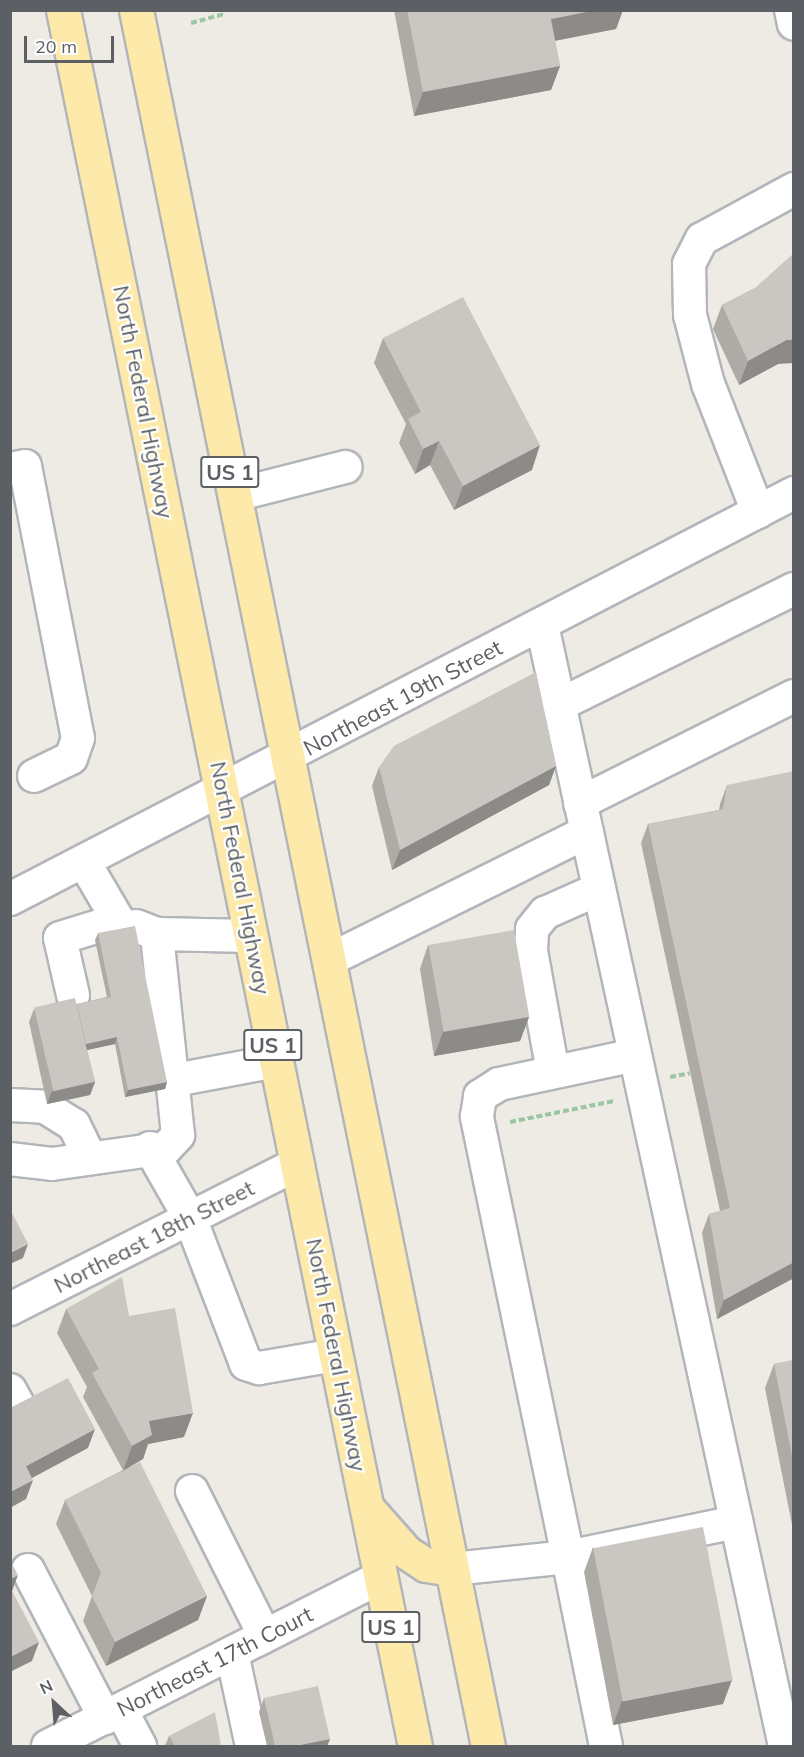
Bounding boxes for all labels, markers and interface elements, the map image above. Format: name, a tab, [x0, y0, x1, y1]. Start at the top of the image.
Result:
scale bar	[27, 24, 117, 62]
text: 20 m	[35, 35, 77, 58]
street label: North Federal Highway	[107, 283, 179, 521]
road number: US 1	[200, 454, 260, 490]
street label: Northeast 19th Street	[299, 634, 507, 762]
street label: North Federal Highway	[204, 759, 276, 997]
road number: US 1	[243, 1027, 303, 1063]
street label: Northeast 18th Street	[49, 1175, 259, 1299]
street label: North Federal Highway	[300, 1236, 372, 1474]
street label: Northeast 17th Court	[113, 1601, 317, 1723]
road number: US 1	[361, 1609, 421, 1645]
north arrow	[24, 1673, 84, 1733]
text: N	[36, 1675, 56, 1698]

